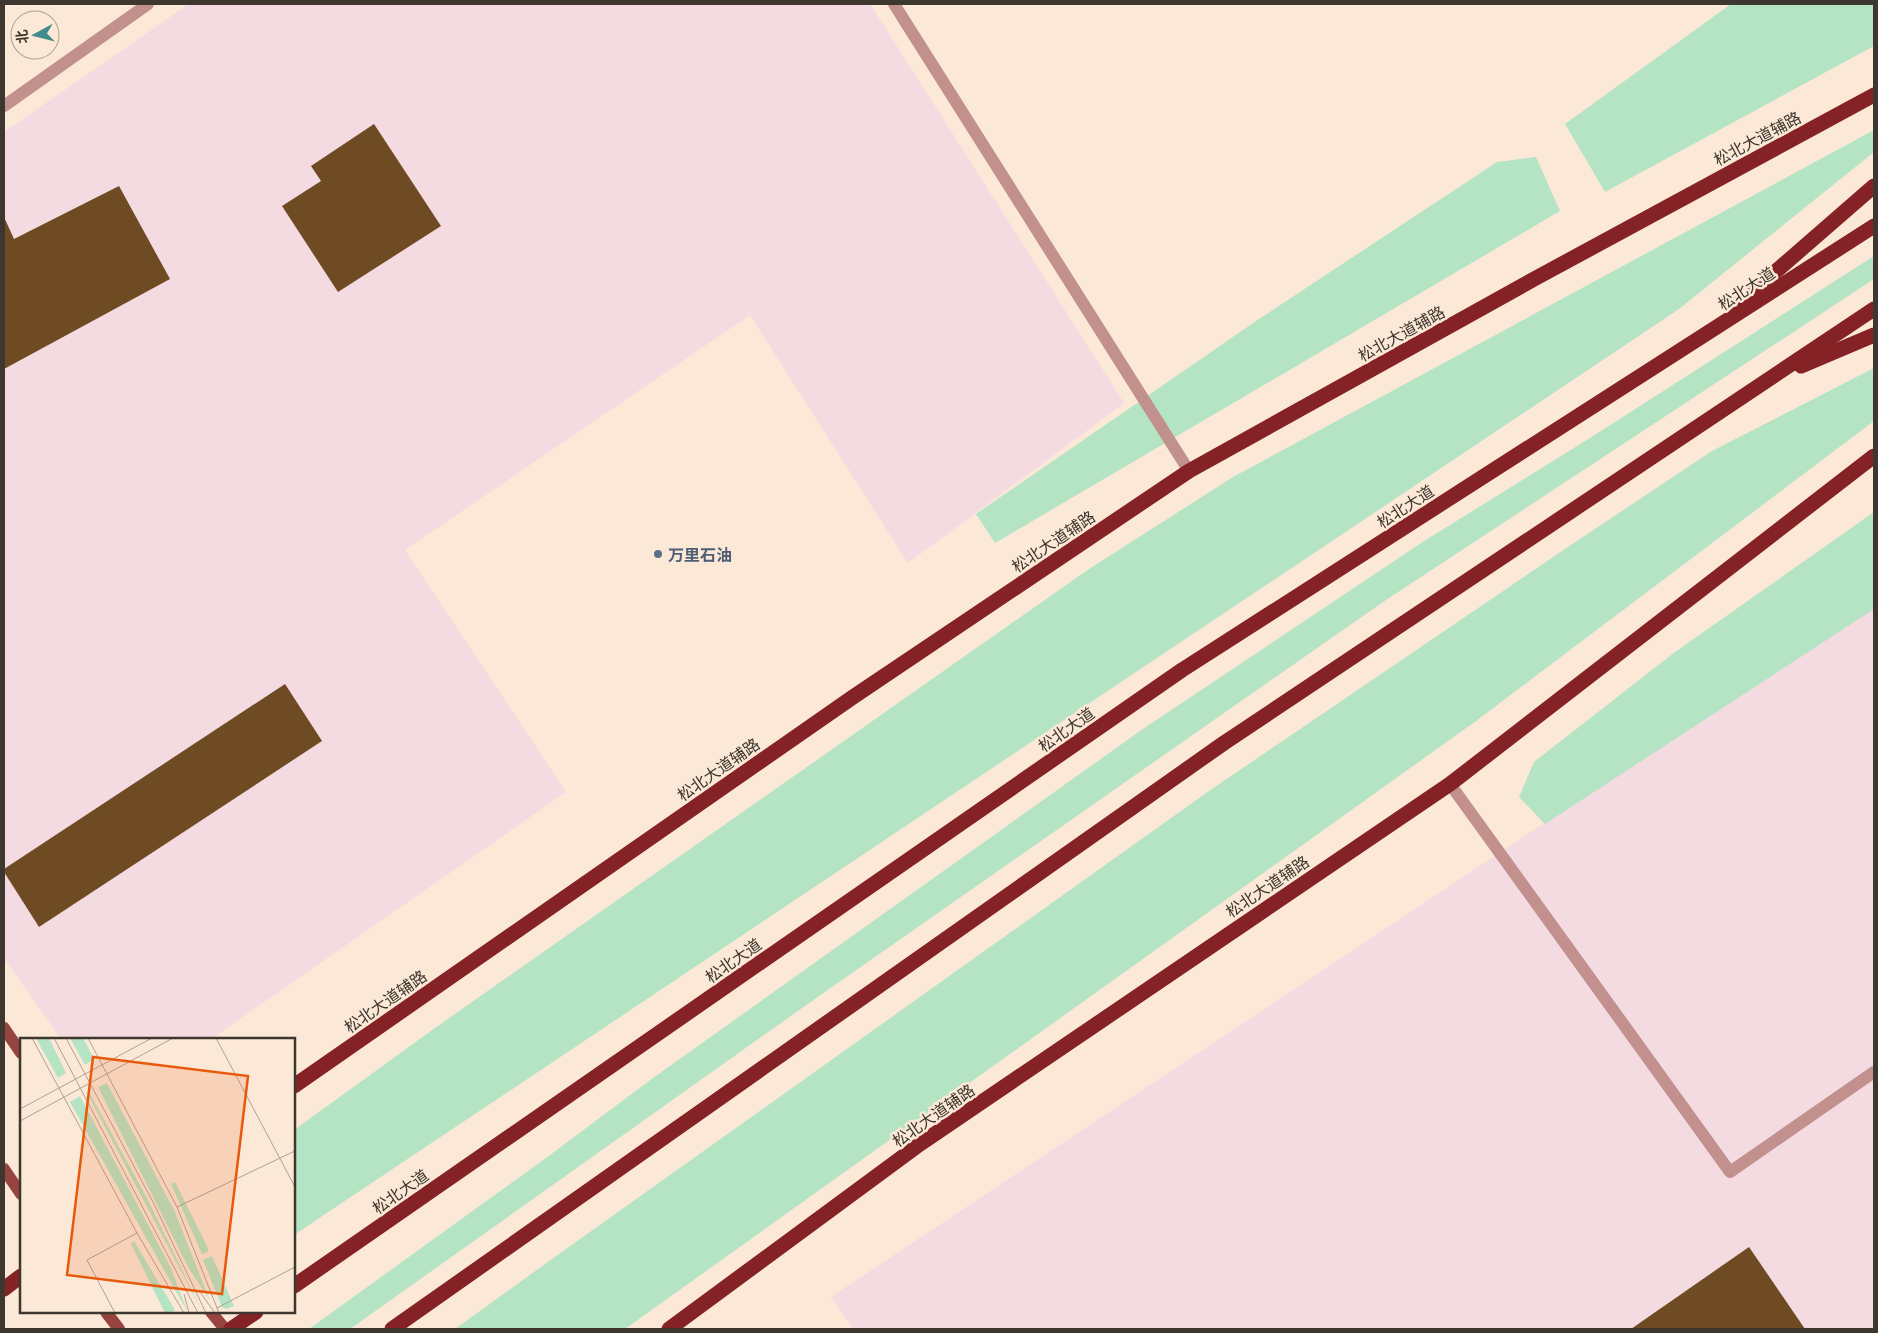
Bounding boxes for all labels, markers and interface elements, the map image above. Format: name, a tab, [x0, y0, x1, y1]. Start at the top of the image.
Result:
north arrow	[10, 10, 60, 60]
text: 北	[12, 29, 31, 45]
street label: 松北大道辅路	[1710, 107, 1804, 169]
street label: 松北大道	[1714, 263, 1778, 313]
street label: 松北大道辅路	[1354, 301, 1448, 365]
street label: 松北大道	[1373, 481, 1437, 531]
street label: 松北大道辅路	[1008, 506, 1098, 576]
place label: 万里石油	[668, 545, 732, 564]
marker: 万里石油	[652, 548, 664, 560]
street label: 松北大道	[1034, 703, 1098, 755]
street label: 松北大道辅路	[673, 734, 763, 804]
street label: 松北大道辅路	[1222, 851, 1312, 921]
street label: 松北大道	[701, 934, 765, 986]
street label: 松北大道辅路	[340, 966, 430, 1036]
inset map	[20, 1038, 295, 1313]
street label: 松北大道辅路	[888, 1080, 978, 1150]
street label: 松北大道	[368, 1165, 432, 1217]

